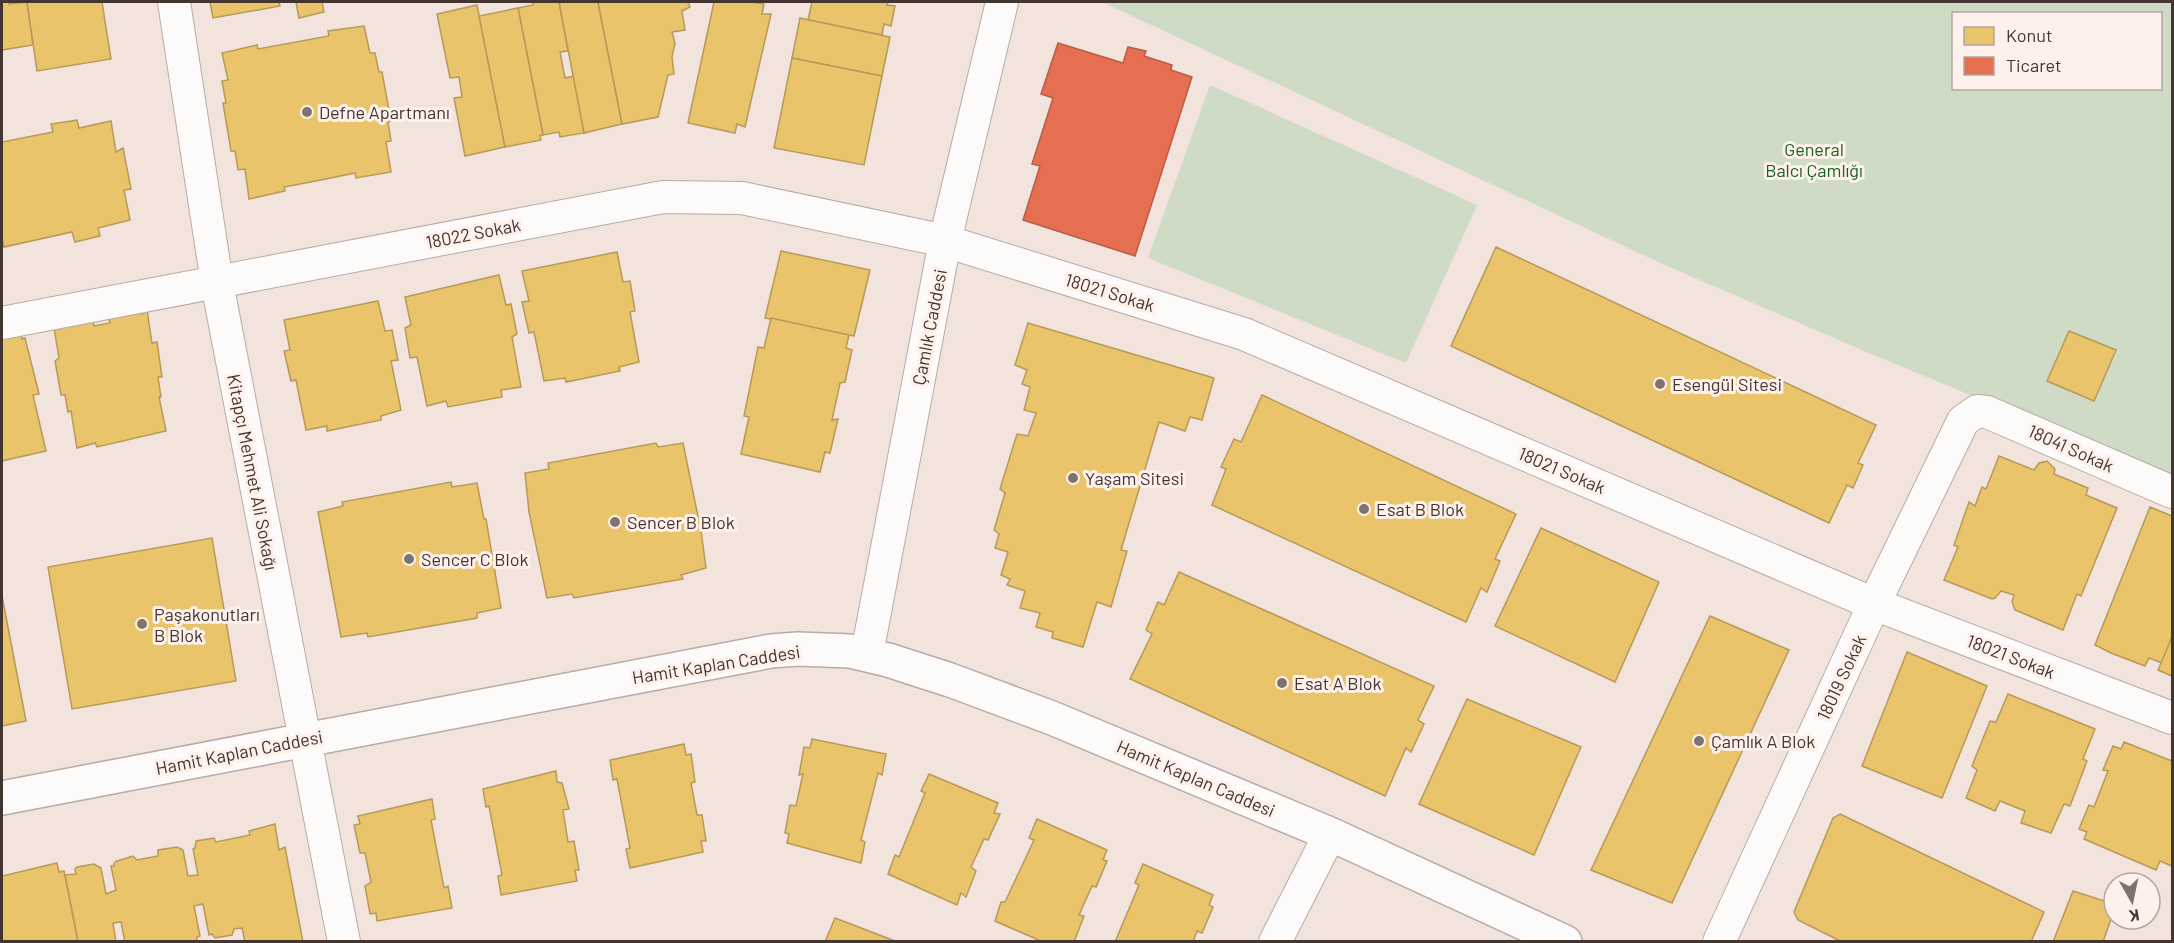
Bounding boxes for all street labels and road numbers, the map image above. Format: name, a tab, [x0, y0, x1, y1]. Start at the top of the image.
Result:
street label: 18022 Sokak	[424, 213, 522, 253]
street label: Çamlık Caddesi	[907, 267, 951, 387]
street label: 18021 Sokak	[1063, 268, 1157, 316]
street label: Kitapçı Mehmet Ali Sokağı	[223, 372, 283, 572]
street label: 18041 Sokak	[2025, 419, 2117, 477]
street label: 18021 Sokak	[1515, 442, 1609, 498]
street label: 18021 Sokak	[1964, 629, 2058, 683]
street label: 18019 Sokak	[1812, 631, 1870, 723]
street label: Hamit Kaplan Caddesi	[630, 640, 802, 688]
street label: Hamit Kaplan Caddesi	[154, 725, 324, 779]
street label: Hamit Kaplan Caddesi	[1114, 735, 1278, 821]

